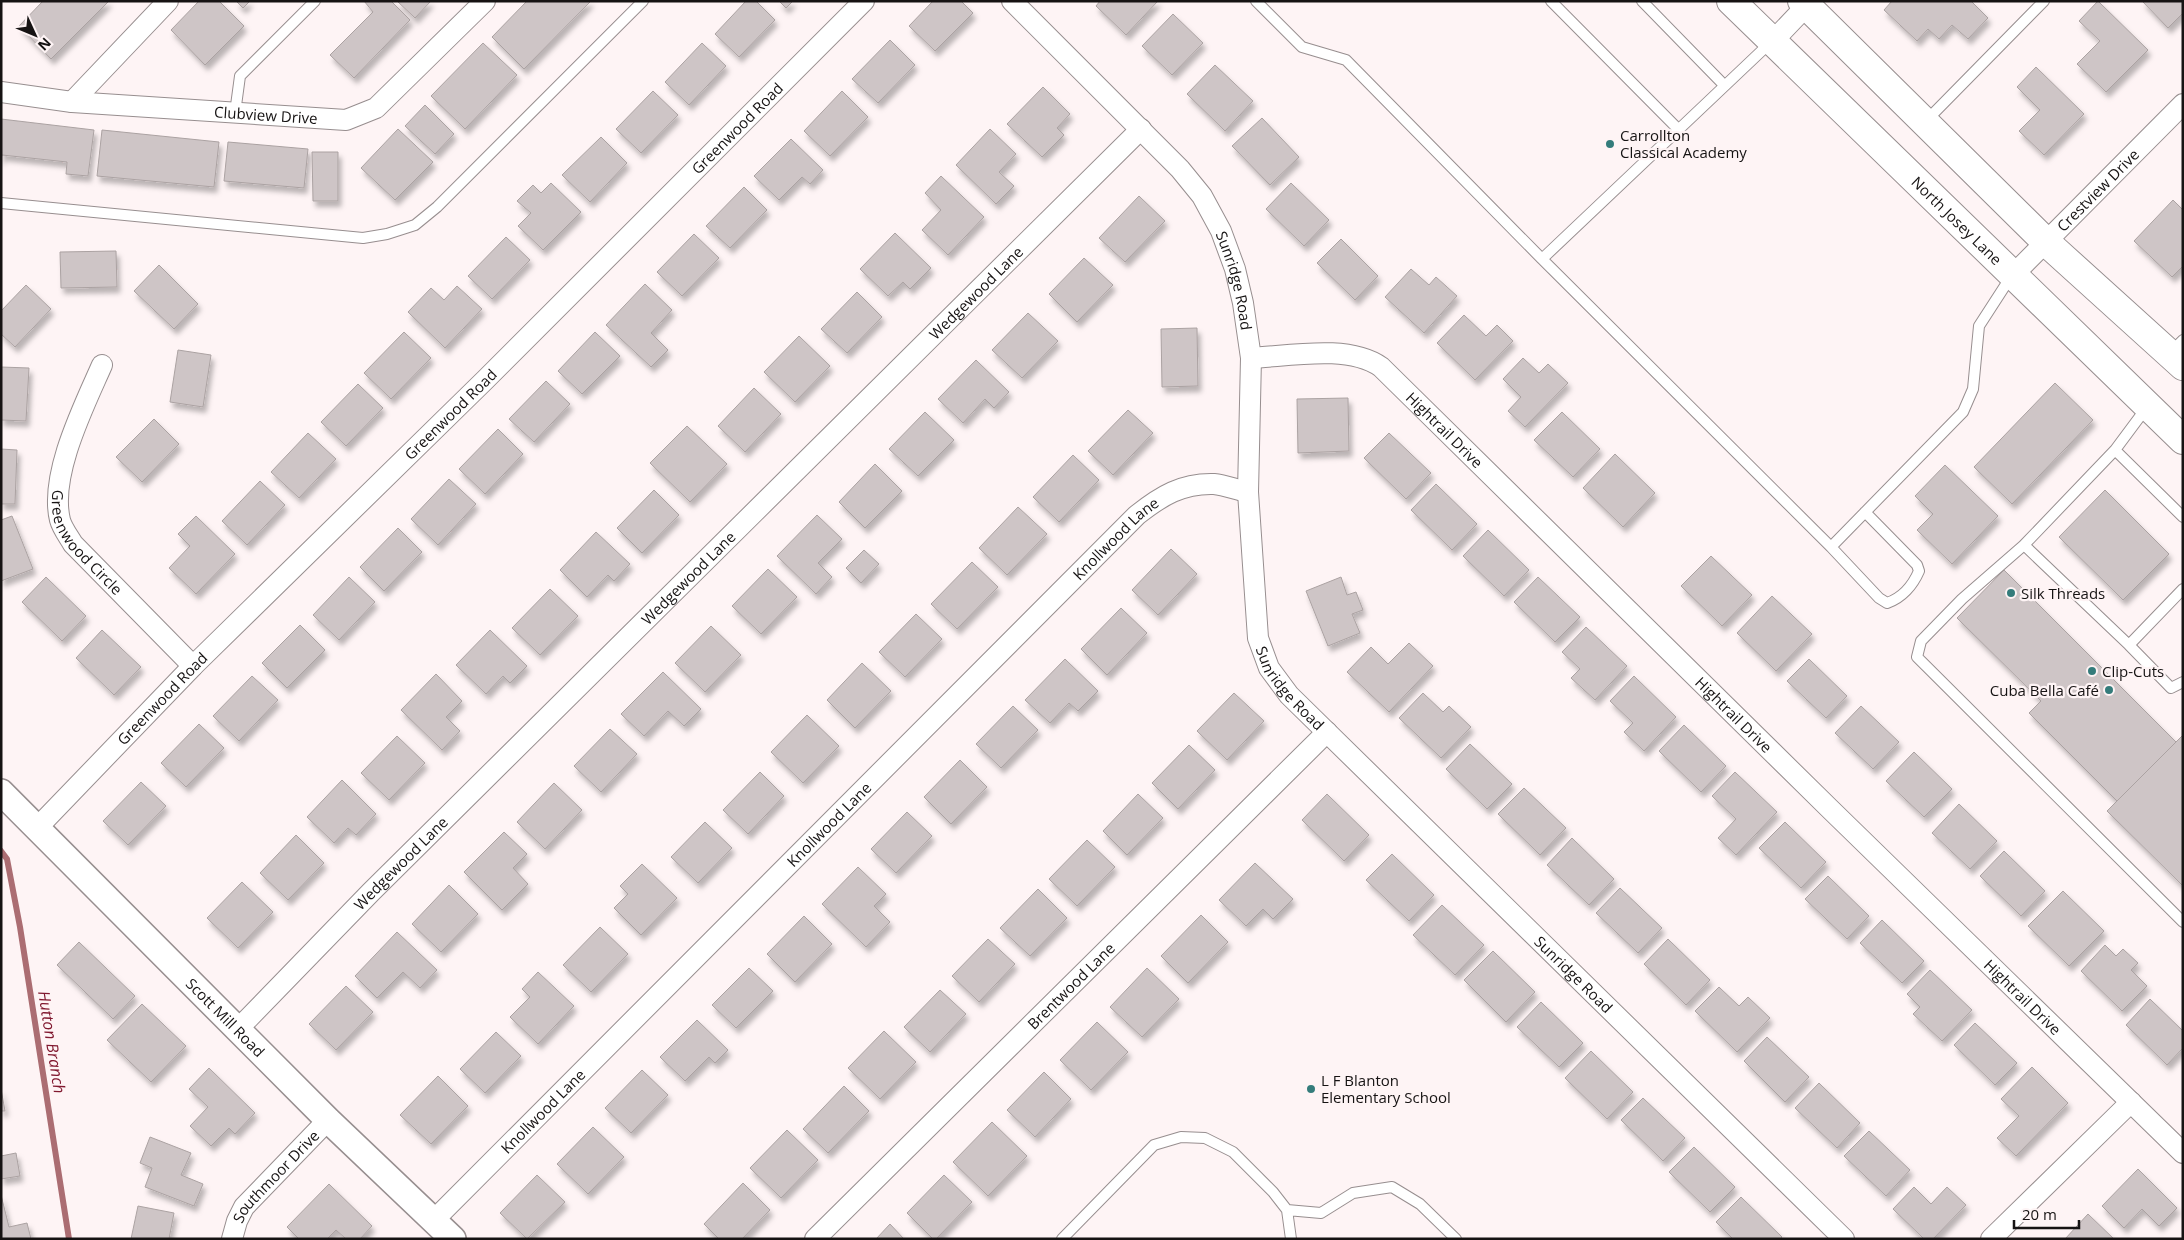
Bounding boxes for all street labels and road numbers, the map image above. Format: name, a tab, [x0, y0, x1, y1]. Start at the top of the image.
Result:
street label: Greenwood Road	[687, 78, 787, 178]
street label: Clubview Drive	[214, 101, 318, 128]
street label: Crestview Drive	[2052, 144, 2143, 235]
street label: North Josey Lane	[1907, 172, 2007, 269]
street label: Sunridge Road	[1212, 228, 1257, 332]
street label: Wedgewood Lane	[925, 242, 1027, 344]
street label: Greenwood Road	[400, 364, 501, 464]
street label: Hightrail Drive	[1402, 387, 1487, 472]
street label: Greenwood Circle	[48, 489, 127, 599]
street label: Knollwood Lane	[1068, 492, 1162, 584]
street label: Wedgewood Lane	[637, 527, 739, 629]
street label: Sunridge Road	[1252, 643, 1329, 734]
street label: Greenwood Road	[112, 648, 211, 749]
street label: Hightrail Drive	[1691, 672, 1777, 757]
street label: Knollwood Lane	[782, 778, 875, 871]
street label: Wedgewood Lane	[349, 812, 452, 914]
street label: Sunridge Road	[1530, 931, 1617, 1017]
street label: Brentwood Lane	[1023, 938, 1119, 1033]
street label: Hightrail Drive	[1980, 955, 2066, 1039]
street label: Scott Mill Road	[182, 973, 269, 1061]
street label: Knollwood Lane	[496, 1064, 589, 1158]
street label: Southmoor Drive	[228, 1126, 323, 1226]

